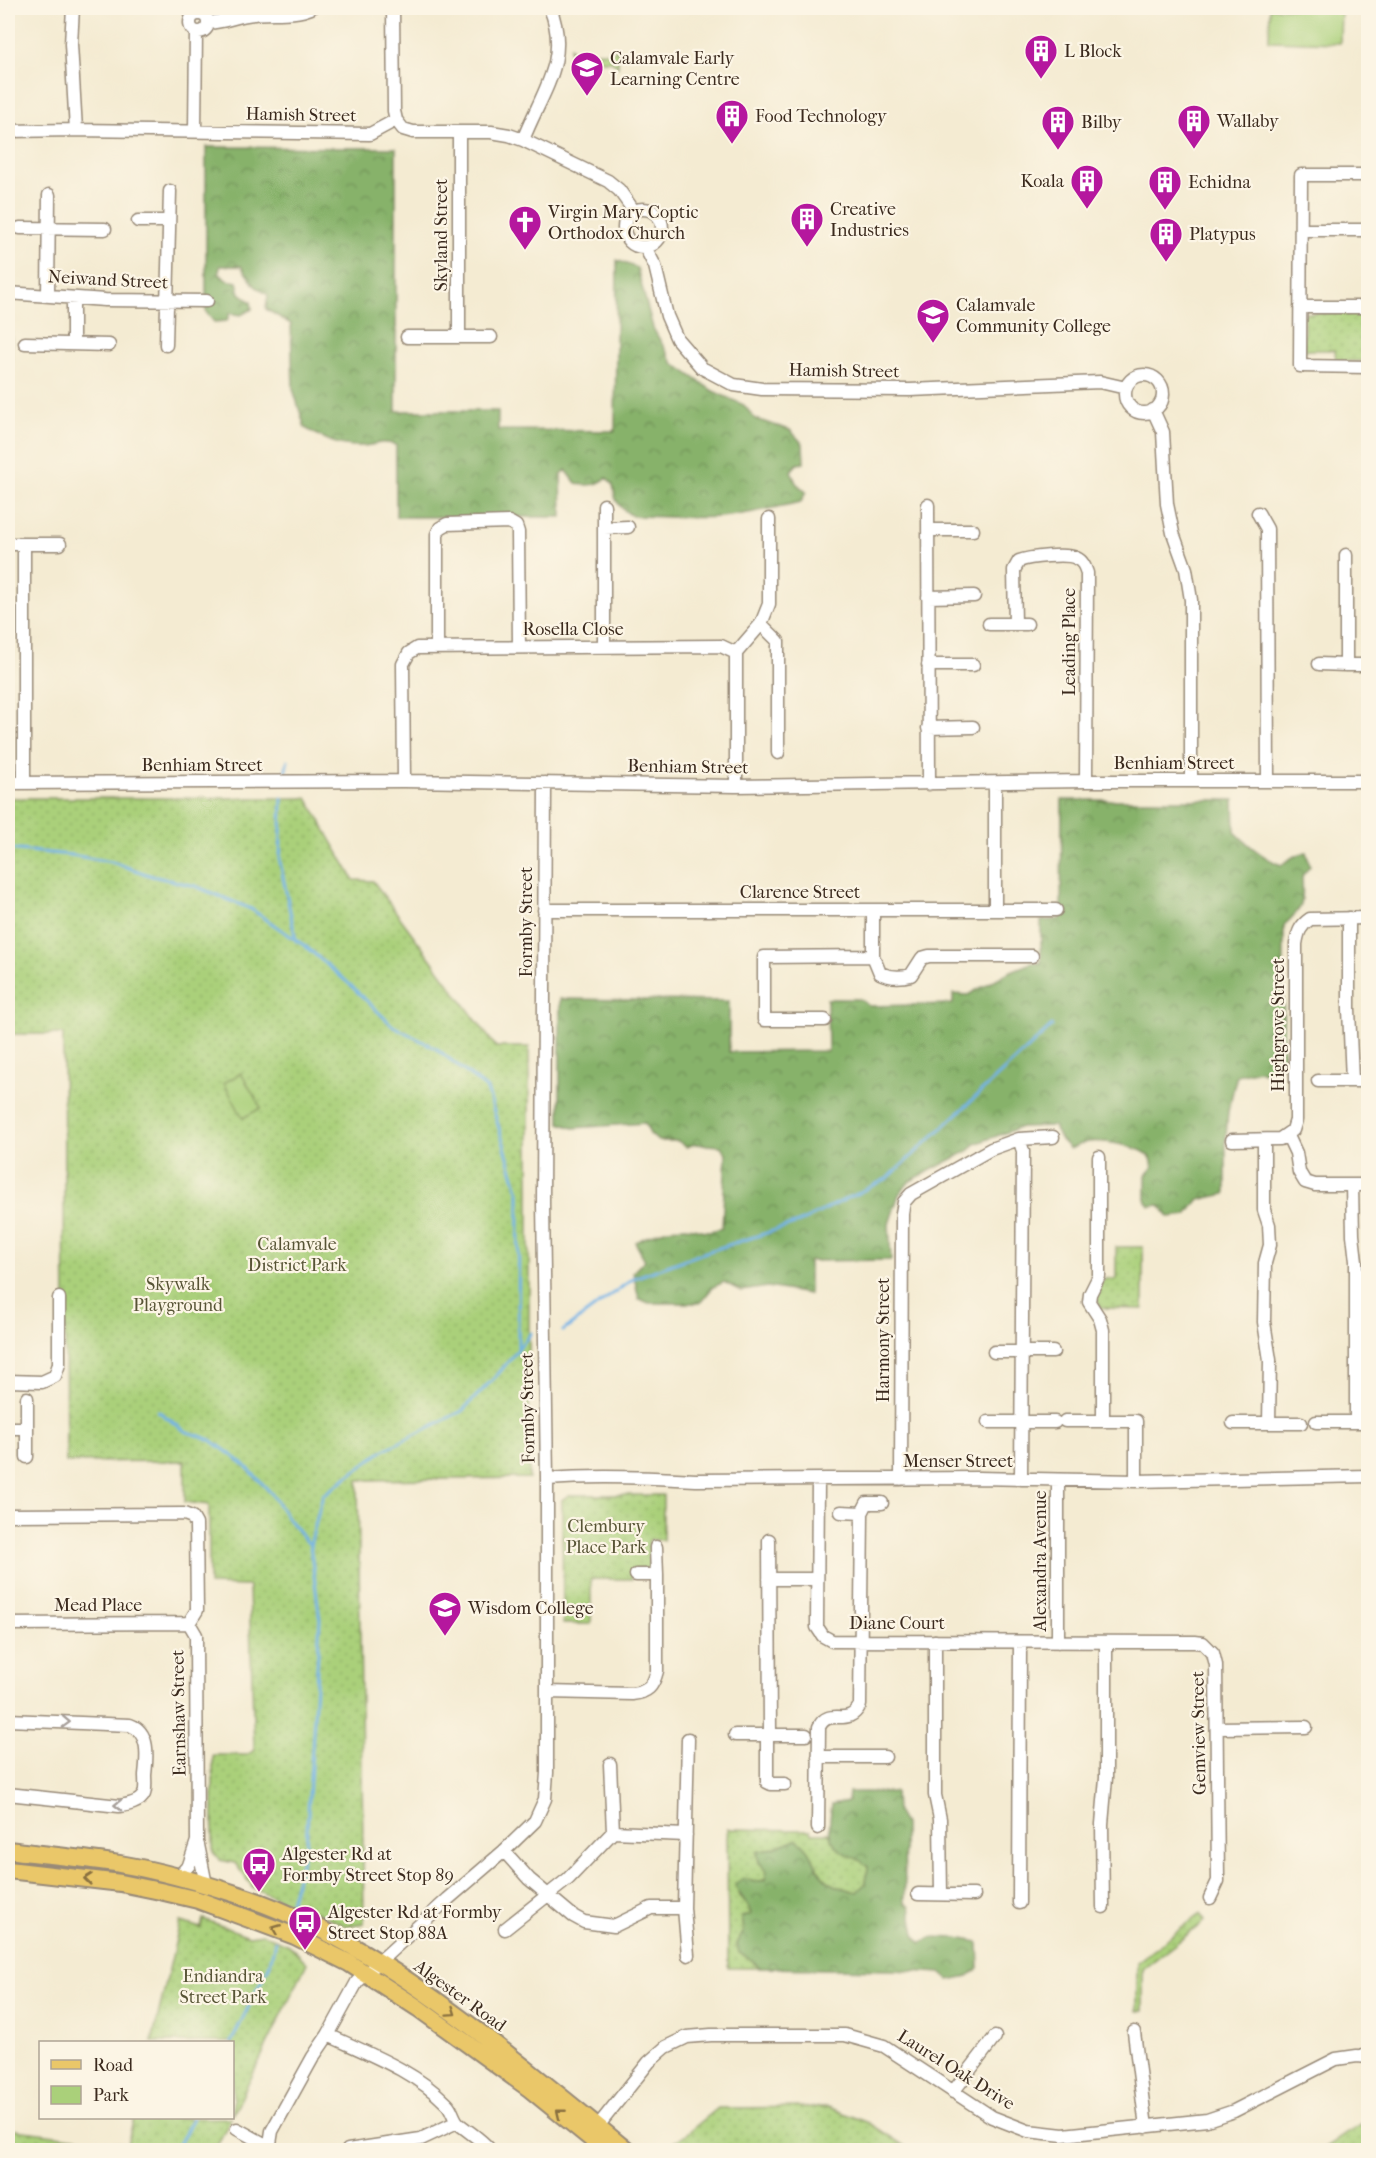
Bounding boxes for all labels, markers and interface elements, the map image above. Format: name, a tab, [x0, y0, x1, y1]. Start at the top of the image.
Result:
building icon: L Block	[1023, 33, 1059, 80]
place label: L Block	[1064, 41, 1122, 62]
place label: Calamvale Early Learning Centre	[610, 48, 740, 90]
school or university icon: Calamvale Early Learning Centre	[569, 50, 605, 97]
building icon: Food Technology	[714, 98, 750, 145]
building icon: Wallaby	[1176, 103, 1212, 150]
street label: Hamish Street	[245, 104, 357, 126]
building icon: Bilby	[1040, 104, 1076, 151]
place label: Food Technology	[755, 106, 888, 127]
place label: Wallaby	[1216, 111, 1280, 132]
place label: Bilby	[1081, 112, 1123, 133]
building icon: Koala	[1069, 163, 1105, 210]
building icon: Echidna	[1147, 164, 1183, 211]
place label: Koala	[1020, 171, 1065, 192]
place label: Echidna	[1188, 172, 1251, 193]
street label: Skyland Street	[431, 178, 452, 291]
place label: Creative Industries	[830, 199, 909, 241]
building icon: Creative Industries	[789, 201, 825, 248]
place label: Virgin Mary Coptic Orthodox Church	[547, 202, 698, 244]
church icon: Virgin Mary Coptic Orthodox Church	[507, 204, 543, 251]
building icon: Platypus	[1148, 216, 1184, 263]
place label: Platypus	[1189, 224, 1256, 245]
street label: Neiwand Street	[47, 266, 169, 294]
place label: Calamvale Community College	[956, 295, 1111, 337]
school or university icon: Calamvale Community College	[915, 297, 951, 344]
street label: Hamish Street	[788, 360, 900, 382]
street label: Leading Place	[1059, 588, 1080, 696]
street label: Rosella Close	[522, 619, 624, 640]
street label: Benhiam Street	[1113, 753, 1235, 774]
street label: Benhiam Street	[141, 755, 263, 776]
street label: Benhiam Street	[627, 755, 749, 779]
street label: Formby Street	[516, 866, 537, 978]
street label: Clarence Street	[740, 882, 861, 903]
street label: Highgrove Street	[1268, 957, 1289, 1092]
park label: Calamvale District Park	[248, 1234, 347, 1276]
park label: Skywalk Playground	[133, 1274, 223, 1316]
street label: Harmony Street	[873, 1277, 894, 1402]
street label: Formby Street	[517, 1352, 539, 1464]
street label: Menser Street	[903, 1451, 1014, 1472]
street label: Alexandra Avenue	[1030, 1490, 1051, 1633]
park label: Clembury Place Park	[566, 1516, 647, 1558]
school or university icon: Wisdom College	[427, 1590, 463, 1637]
street label: Mead Place	[54, 1595, 142, 1616]
place label: Wisdom College	[467, 1598, 594, 1619]
street label: Diane Court	[849, 1613, 946, 1634]
street label: Earnshaw Street	[167, 1649, 191, 1777]
street label: Gemview Street	[1187, 1670, 1211, 1795]
one-way arrow	[61, 1716, 70, 1729]
one-way arrow	[113, 1798, 122, 1811]
place label: Algester Rd at Formby Street Stop 89	[281, 1844, 454, 1886]
bus stop icon: Algester Rd at Formby Street Stop 89	[241, 1846, 277, 1893]
one-way arrow	[83, 1873, 92, 1886]
place label: Algester Rd at Formby Street Stop 88A	[327, 1902, 503, 1944]
bus stop icon: Algester Rd at Formby Street Stop 88A	[287, 1904, 323, 1951]
one-way arrow	[271, 1924, 282, 1936]
street label: Algester Road	[409, 1955, 510, 2037]
park label: Endiandra Street Park	[179, 1966, 267, 2008]
one-way arrow	[445, 2005, 456, 2016]
street label: Laurel Oak Drive	[894, 2026, 1019, 2115]
legend	[39, 2041, 234, 2119]
text: Road	[93, 2055, 133, 2076]
text: Park	[93, 2085, 130, 2106]
one-way arrow	[555, 2110, 566, 2121]

